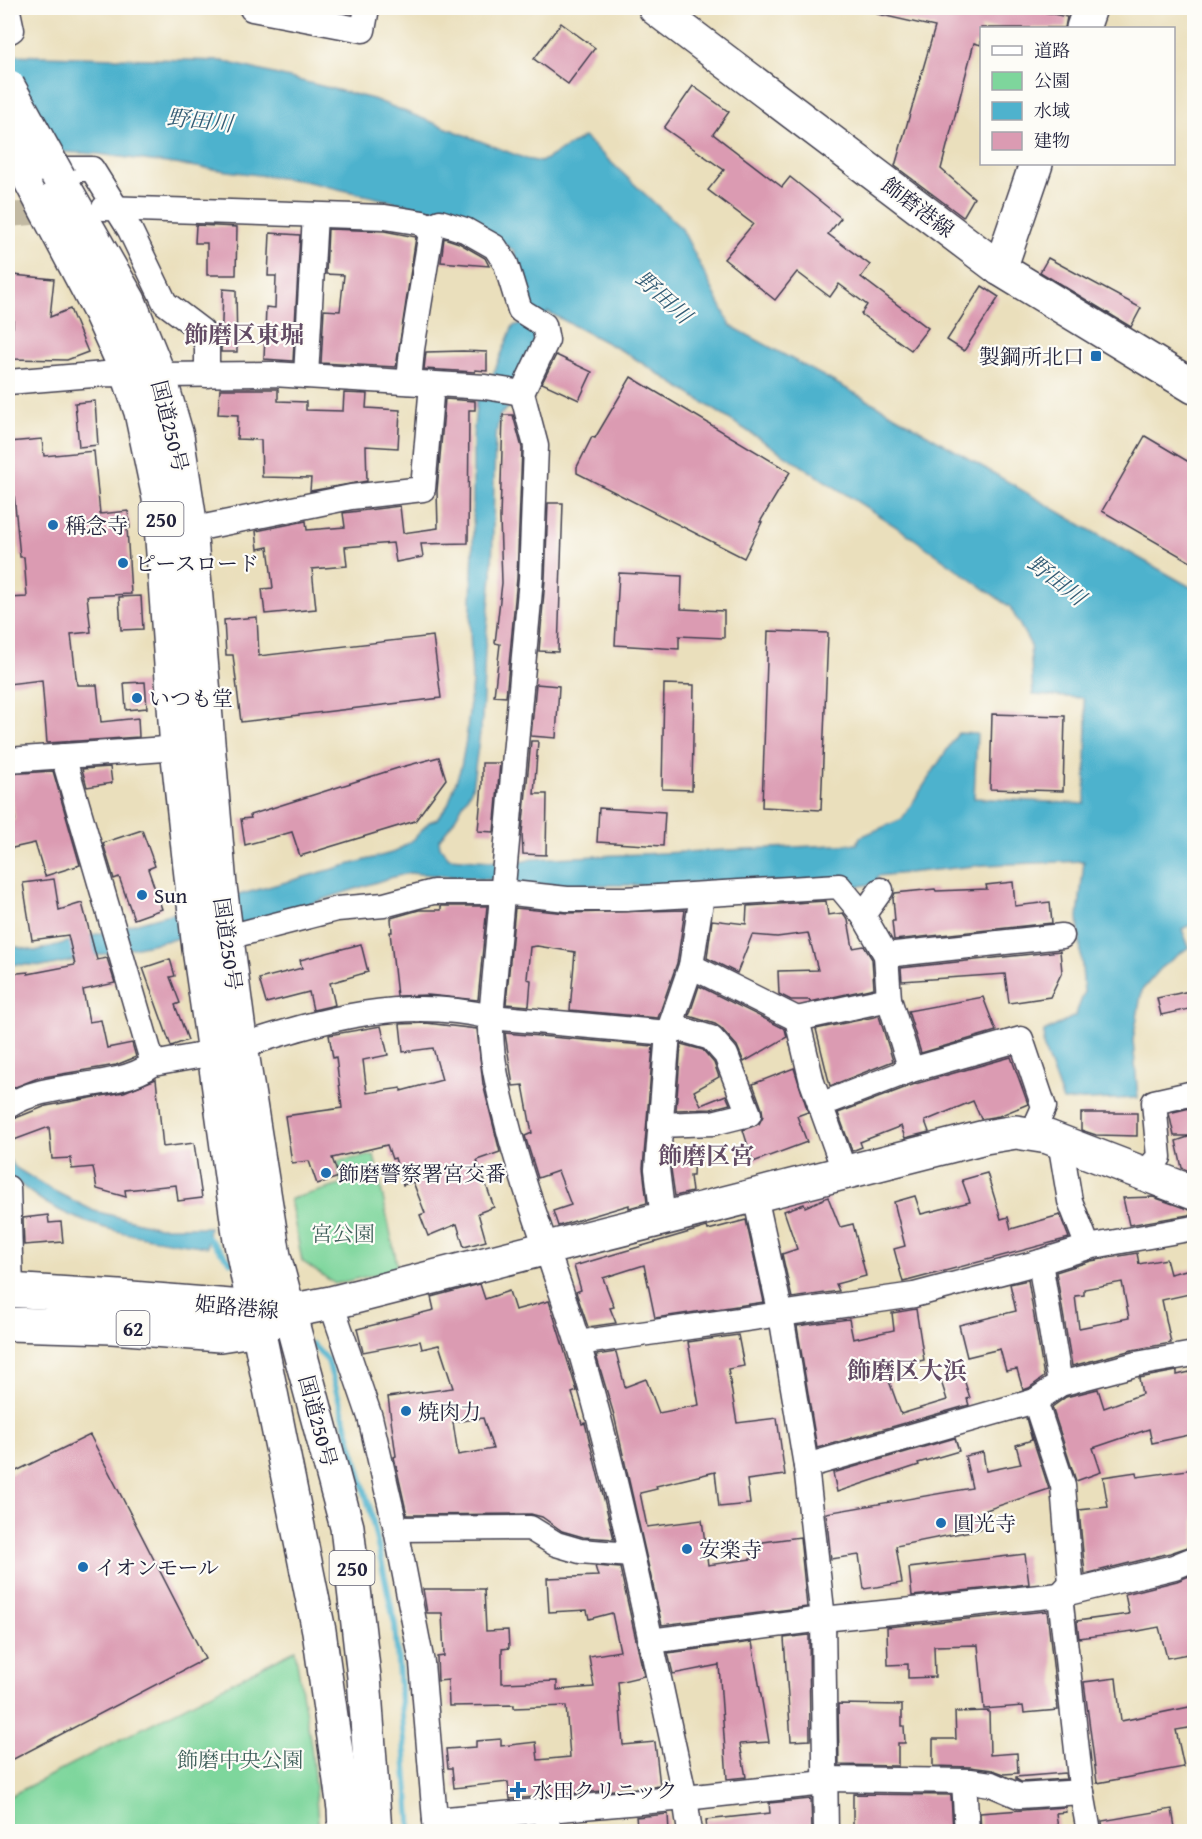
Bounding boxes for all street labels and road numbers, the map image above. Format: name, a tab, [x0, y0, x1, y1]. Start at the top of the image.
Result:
street label: 飾磨港線	[875, 169, 961, 245]
street label: 国道250号	[144, 377, 196, 475]
road number: 250	[138, 502, 184, 536]
street label: 国道250号	[206, 896, 250, 992]
street label: 姫路港線	[194, 1288, 280, 1326]
road number: 62	[116, 1311, 150, 1345]
street label: 国道250号	[291, 1372, 345, 1470]
road number: 250	[330, 1551, 374, 1585]

